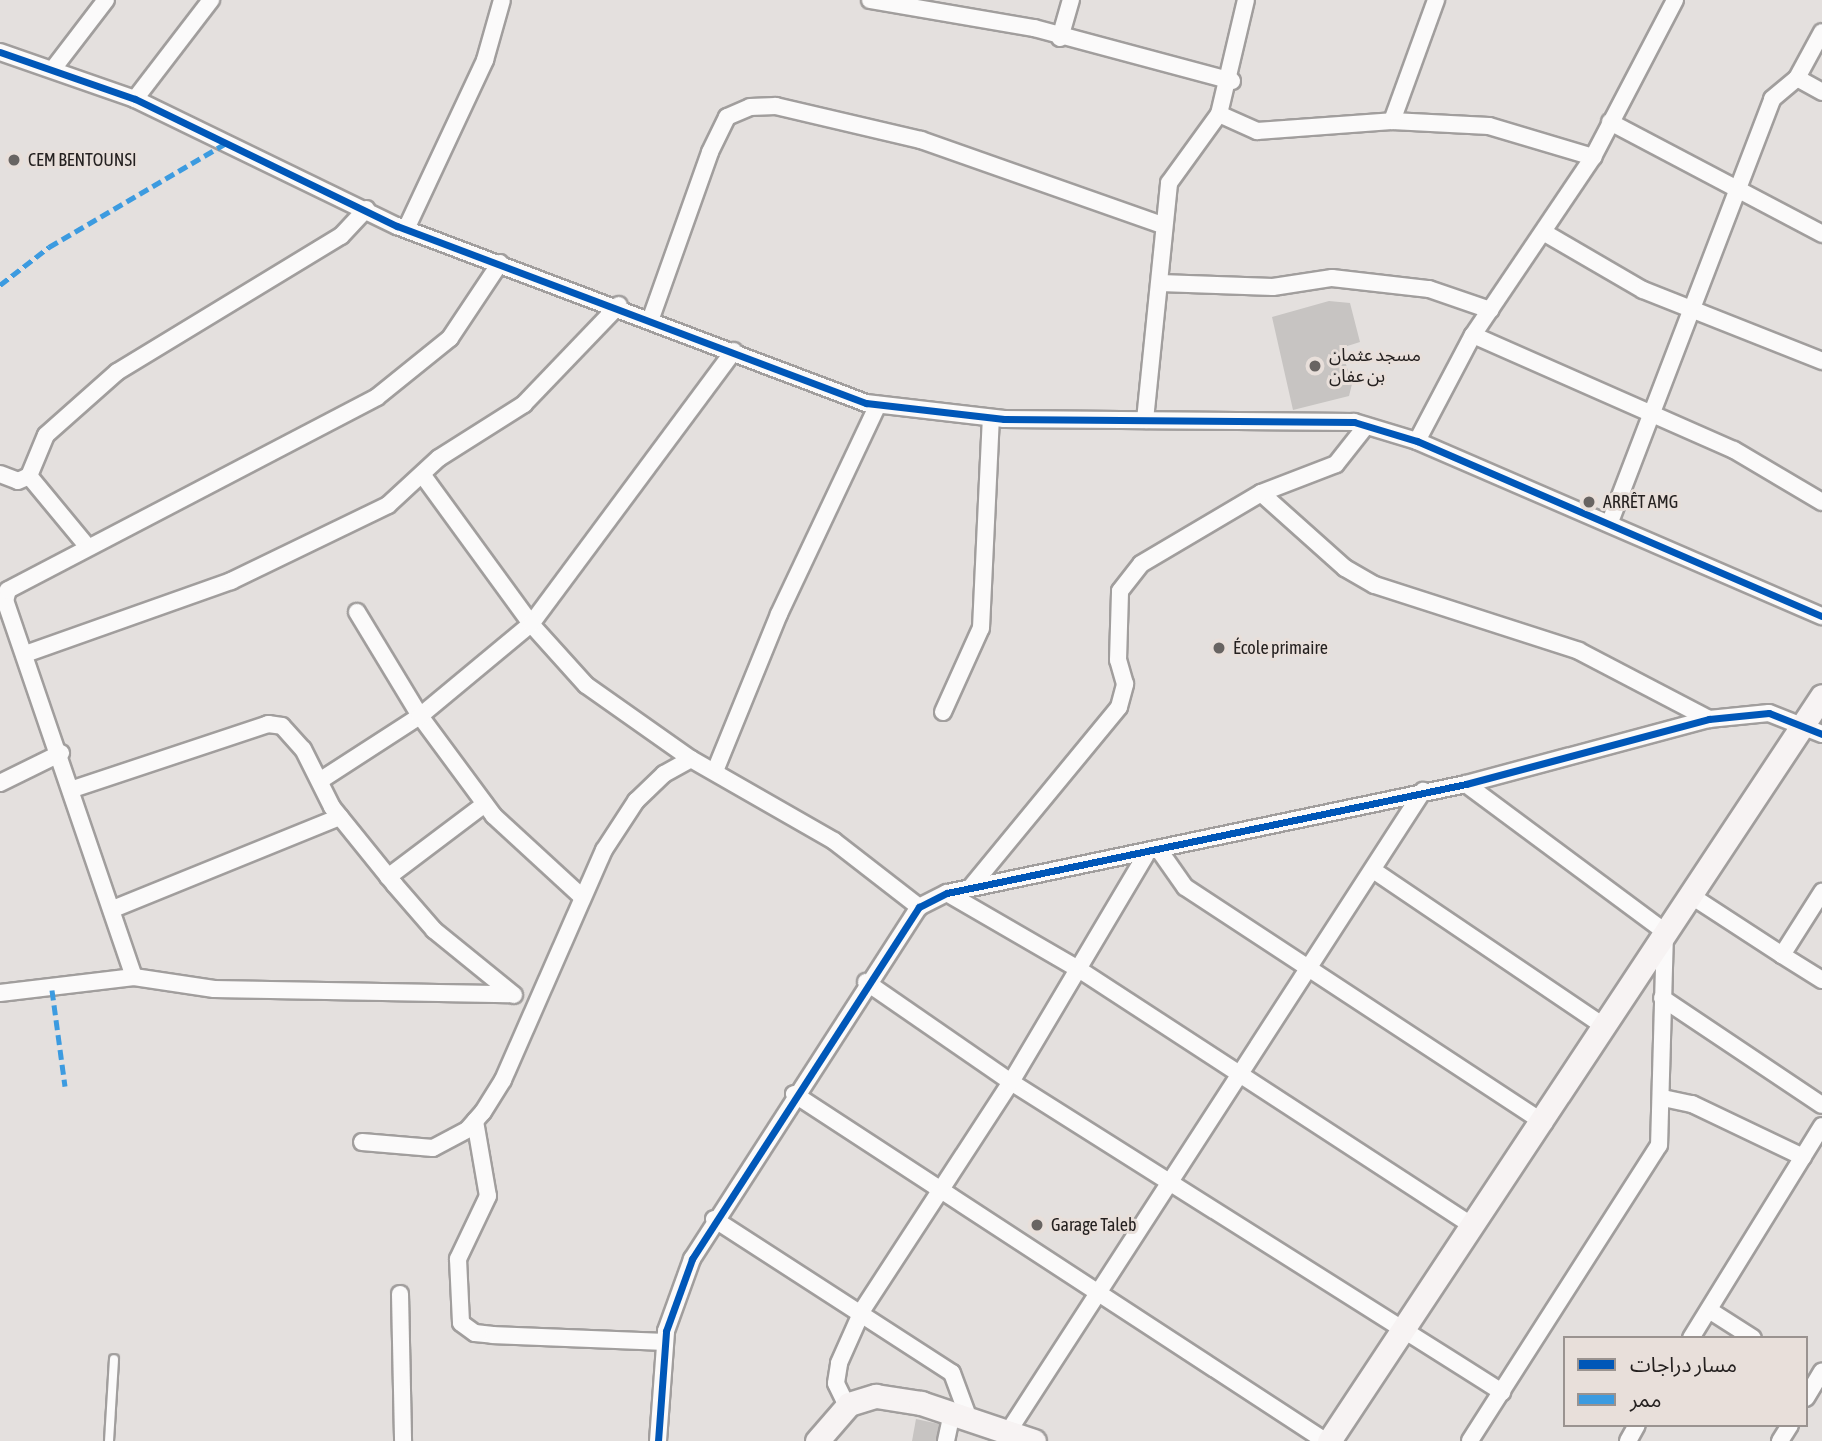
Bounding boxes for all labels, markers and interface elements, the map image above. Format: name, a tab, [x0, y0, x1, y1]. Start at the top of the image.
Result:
place label: CEM BENTOUNSI	[28, 149, 137, 171]
marker: CEM BENTOUNSI	[6, 152, 22, 168]
place label: مسجد عثمان بن عفان	[1329, 345, 1421, 388]
marker: مسجد عثمان بن عفان	[1307, 358, 1323, 374]
place label: ARRÊT AMG	[1603, 491, 1678, 513]
marker: ARRÊT AMG	[1581, 494, 1597, 510]
place label: École primaire	[1233, 637, 1328, 659]
marker: École primaire	[1211, 640, 1227, 656]
place label: Garage Taleb	[1051, 1214, 1137, 1236]
marker: Garage Taleb	[1029, 1217, 1045, 1233]
legend	[1563, 1336, 1808, 1427]
text: مسار دراجات	[1630, 1352, 1737, 1376]
text: ممر	[1630, 1387, 1661, 1411]

